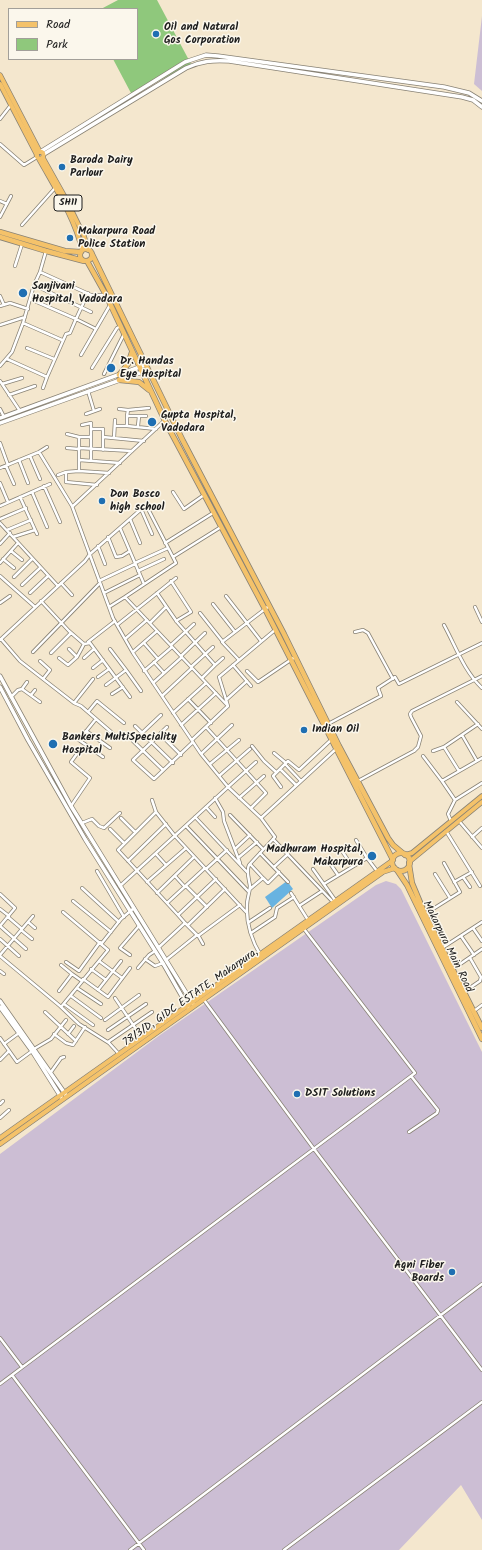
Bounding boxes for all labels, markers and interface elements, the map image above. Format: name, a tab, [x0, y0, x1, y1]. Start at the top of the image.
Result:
legend	[8, 8, 138, 60]
text: Road	[46, 15, 70, 34]
place label: Oil and Natural Gos Corporation	[164, 21, 240, 47]
marker: Oil and Natural Gos Corporation	[151, 29, 161, 39]
text: Park	[46, 35, 68, 54]
place label: Baroda Dairy Parlour	[70, 154, 133, 180]
marker: Baroda Dairy Parlour	[57, 162, 67, 172]
road number: SH11	[54, 195, 82, 211]
place label: Makarpura Road Police Station	[78, 225, 155, 251]
marker: Makarpura Road Police Station	[65, 233, 75, 243]
place label: Sanjivani Hospital, Vadodara	[32, 280, 122, 306]
marker: Sanjivani Hospital, Vadodara	[17, 287, 29, 299]
place label: Dr. Handas Eye Hospital	[120, 355, 181, 381]
marker: Dr. Handas Eye Hospital	[105, 362, 117, 374]
place label: Gupta Hospital, Vadodara	[161, 409, 236, 435]
marker: Gupta Hospital, Vadodara	[146, 416, 158, 428]
place label: Don Bosco high school	[110, 488, 164, 514]
marker: Don Bosco high school	[97, 496, 107, 506]
place label: Indian Oil	[312, 723, 359, 737]
marker: Indian Oil	[299, 725, 309, 735]
place label: Bankers MultiSpeciality Hospital	[62, 731, 177, 757]
marker: Bankers MultiSpeciality Hospital	[47, 738, 59, 750]
place label: Madhuram Hospital, Makarpura	[266, 843, 363, 869]
marker: Madhuram Hospital, Makarpura	[366, 850, 378, 862]
street label: Makarpura Main Road	[419, 899, 475, 995]
street label: 78/3/D, GIDC ESTATE, Makarpura,	[121, 946, 261, 1050]
place label: DSIT Solutions	[305, 1087, 375, 1101]
marker: DSIT Solutions	[292, 1089, 302, 1099]
place label: Agni Fiber Boards	[394, 1259, 444, 1285]
marker: Agni Fiber Boards	[447, 1267, 457, 1277]

